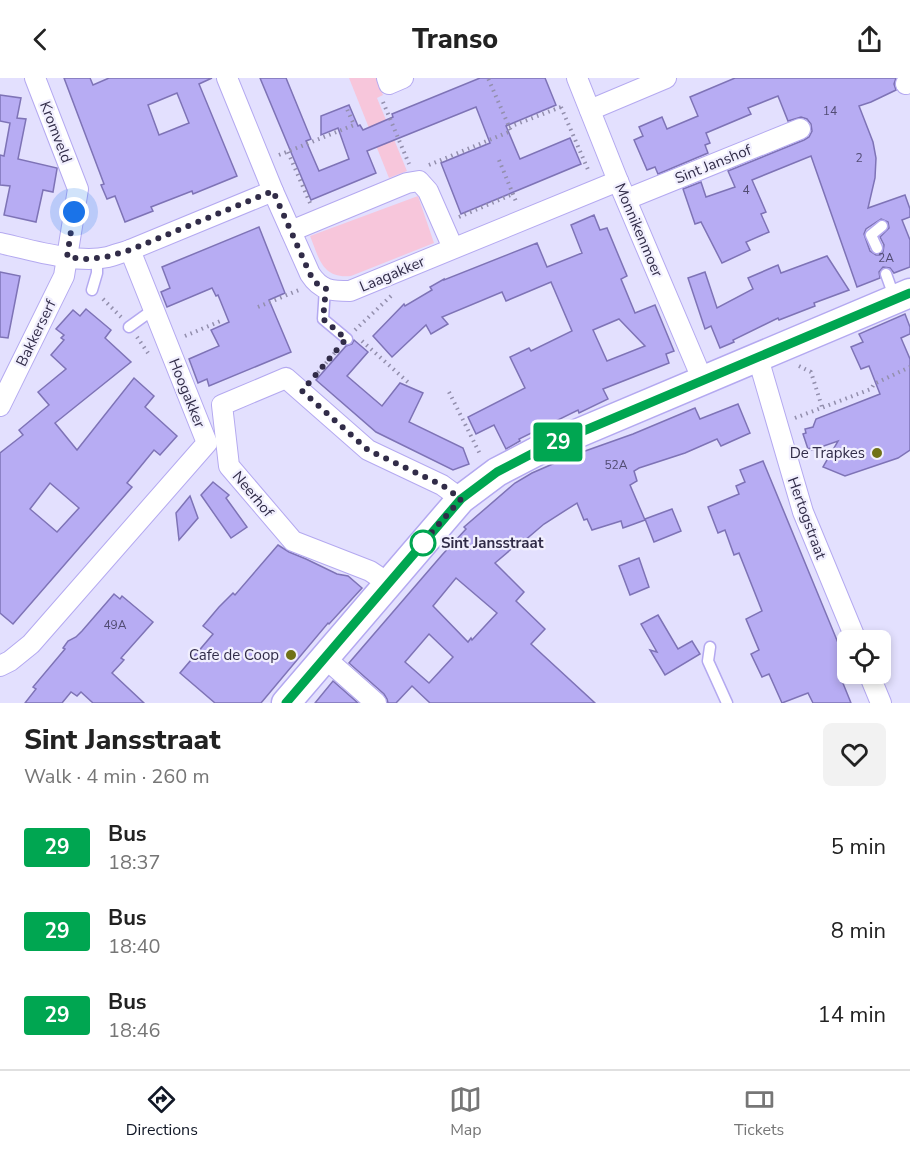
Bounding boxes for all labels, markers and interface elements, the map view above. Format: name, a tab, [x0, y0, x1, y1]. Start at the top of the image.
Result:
text: Transo	[412, 21, 498, 58]
icon: back	[24, 23, 57, 56]
icon: share	[853, 23, 886, 56]
street label: Kromveld	[35, 98, 77, 166]
house number: 14	[823, 103, 837, 119]
street label: Sint Janshof	[672, 139, 755, 188]
house number: 2	[855, 150, 863, 166]
street label: Monnikenmoer	[610, 180, 668, 281]
house number: 4	[742, 182, 750, 198]
your location	[59, 197, 89, 227]
house number: 2A	[878, 250, 894, 266]
street label: Laagakker	[356, 251, 428, 297]
street label: Bakkerserf	[11, 295, 61, 370]
street label: Hoogakker	[164, 355, 210, 431]
line badge: 29	[531, 422, 585, 462]
text: 29	[545, 428, 571, 456]
place label: De Trapkes	[790, 443, 865, 463]
marker: De Trapkes	[870, 446, 884, 460]
house number: 52A	[604, 457, 628, 473]
street label: Neerhof	[228, 467, 279, 522]
street label: Hertogstraat	[783, 474, 831, 563]
marker: Sint Jansstraat	[410, 530, 436, 556]
place label: Sint Jansstraat	[441, 533, 544, 553]
house number: 49A	[103, 617, 127, 633]
map controls	[837, 630, 891, 684]
button: locate	[837, 630, 891, 684]
place label: Cafe de Coop	[189, 645, 279, 665]
marker: Cafe de Coop	[284, 648, 298, 662]
text: Sint Jansstraat	[24, 721, 221, 759]
button: heart	[823, 723, 886, 786]
text: Walk · 4 min · 260 m	[24, 763, 210, 790]
text: Bus	[108, 819, 147, 849]
text: 5 min	[831, 832, 886, 862]
text: 29	[44, 833, 70, 861]
text: 18:37	[108, 849, 161, 876]
text: Bus	[108, 903, 147, 933]
text: 8 min	[831, 916, 886, 946]
text: 29	[44, 917, 70, 945]
text: 18:40	[108, 933, 161, 960]
text: Bus	[108, 987, 147, 1017]
text: 14 min	[818, 1000, 886, 1030]
text: 29	[44, 1001, 70, 1029]
text: 18:46	[108, 1017, 161, 1044]
tab: Directions	[126, 1083, 198, 1141]
tab: Map	[449, 1083, 482, 1141]
tab: Tickets	[734, 1083, 784, 1141]

